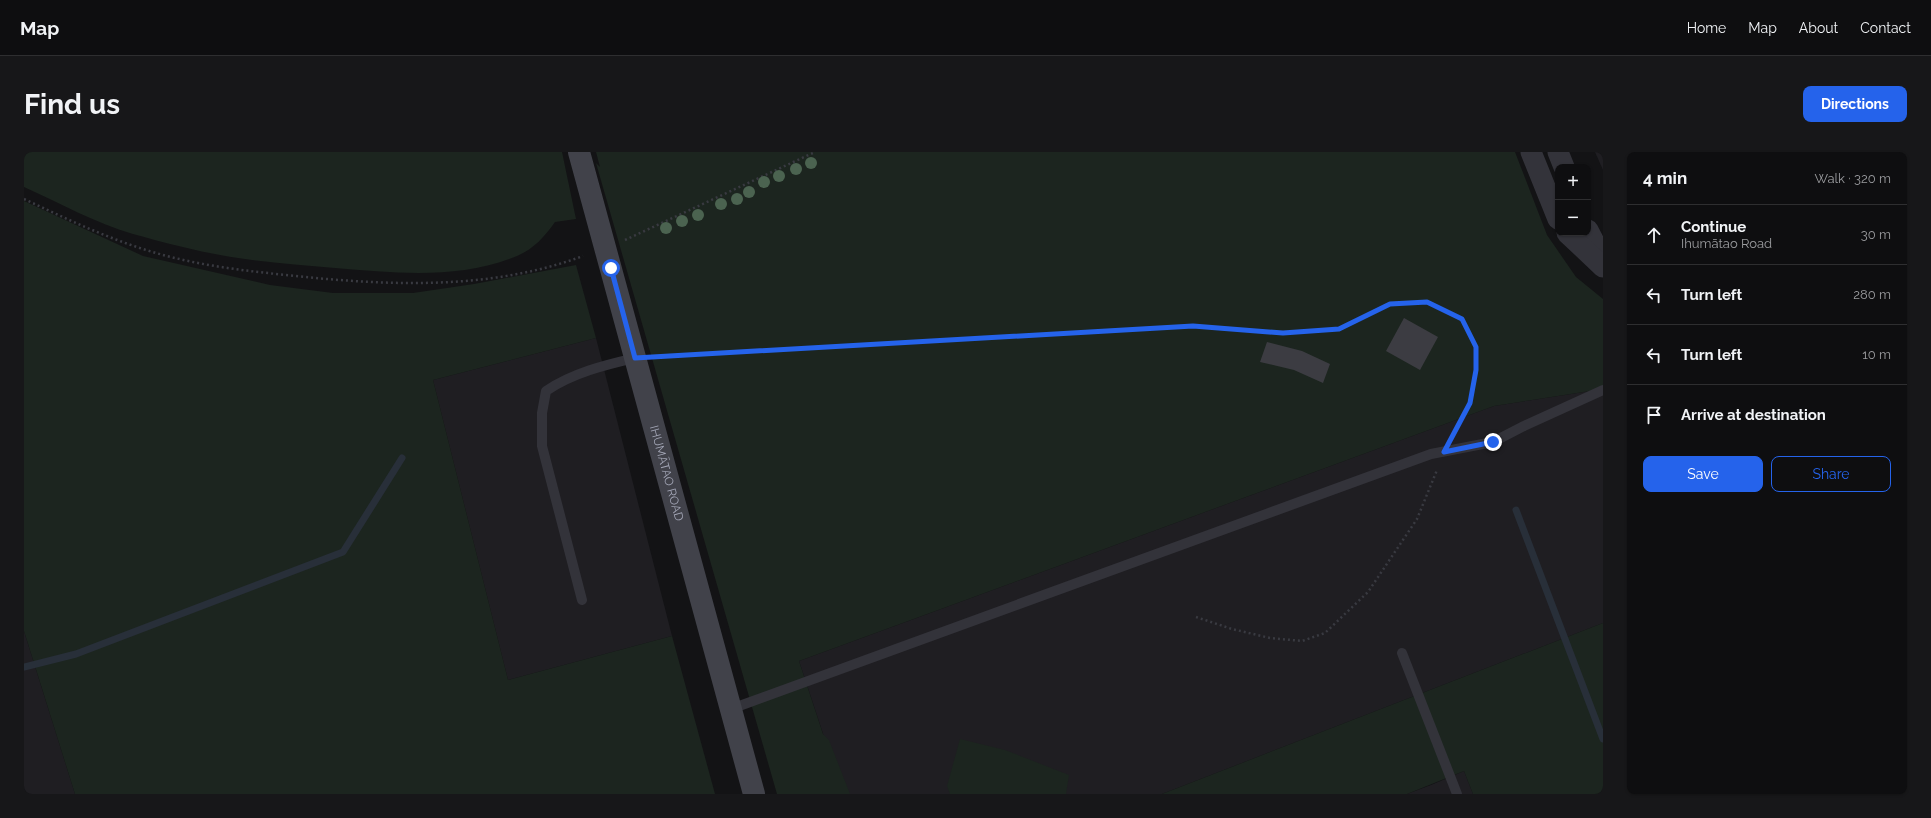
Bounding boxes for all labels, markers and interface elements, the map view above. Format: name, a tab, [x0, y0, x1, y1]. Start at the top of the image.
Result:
text: Map	[20, 17, 59, 39]
text: Home	[1687, 20, 1726, 36]
text: Map	[1748, 20, 1777, 36]
text: About	[1799, 20, 1838, 36]
text: Contact	[1860, 20, 1911, 36]
button: Directions	[1803, 86, 1907, 122]
text: Find us	[24, 88, 120, 121]
map controls	[1555, 164, 1591, 236]
button: +	[1555, 164, 1591, 200]
text: 4 min	[1643, 168, 1687, 188]
text: Walk · 320 m	[1815, 171, 1891, 186]
button: −	[1555, 200, 1591, 236]
text: Continue	[1681, 218, 1746, 236]
icon: ahead	[1643, 224, 1665, 246]
text: 30 m	[1861, 227, 1891, 242]
text: Ihumātao Road	[1681, 236, 1772, 251]
route start	[602, 259, 620, 277]
icon: left	[1643, 284, 1665, 306]
text: Turn left	[1681, 286, 1742, 304]
text: 280 m	[1853, 287, 1891, 302]
icon: left	[1643, 344, 1665, 366]
text: Turn left	[1681, 346, 1742, 364]
text: 10 m	[1862, 347, 1891, 362]
icon: arrive	[1643, 404, 1665, 426]
text: Arrive at destination	[1681, 406, 1826, 424]
street label: IHUMĀTAO ROAD	[647, 424, 686, 523]
route end	[1484, 433, 1502, 451]
button: Save	[1643, 456, 1763, 492]
button: Share	[1771, 456, 1891, 492]

